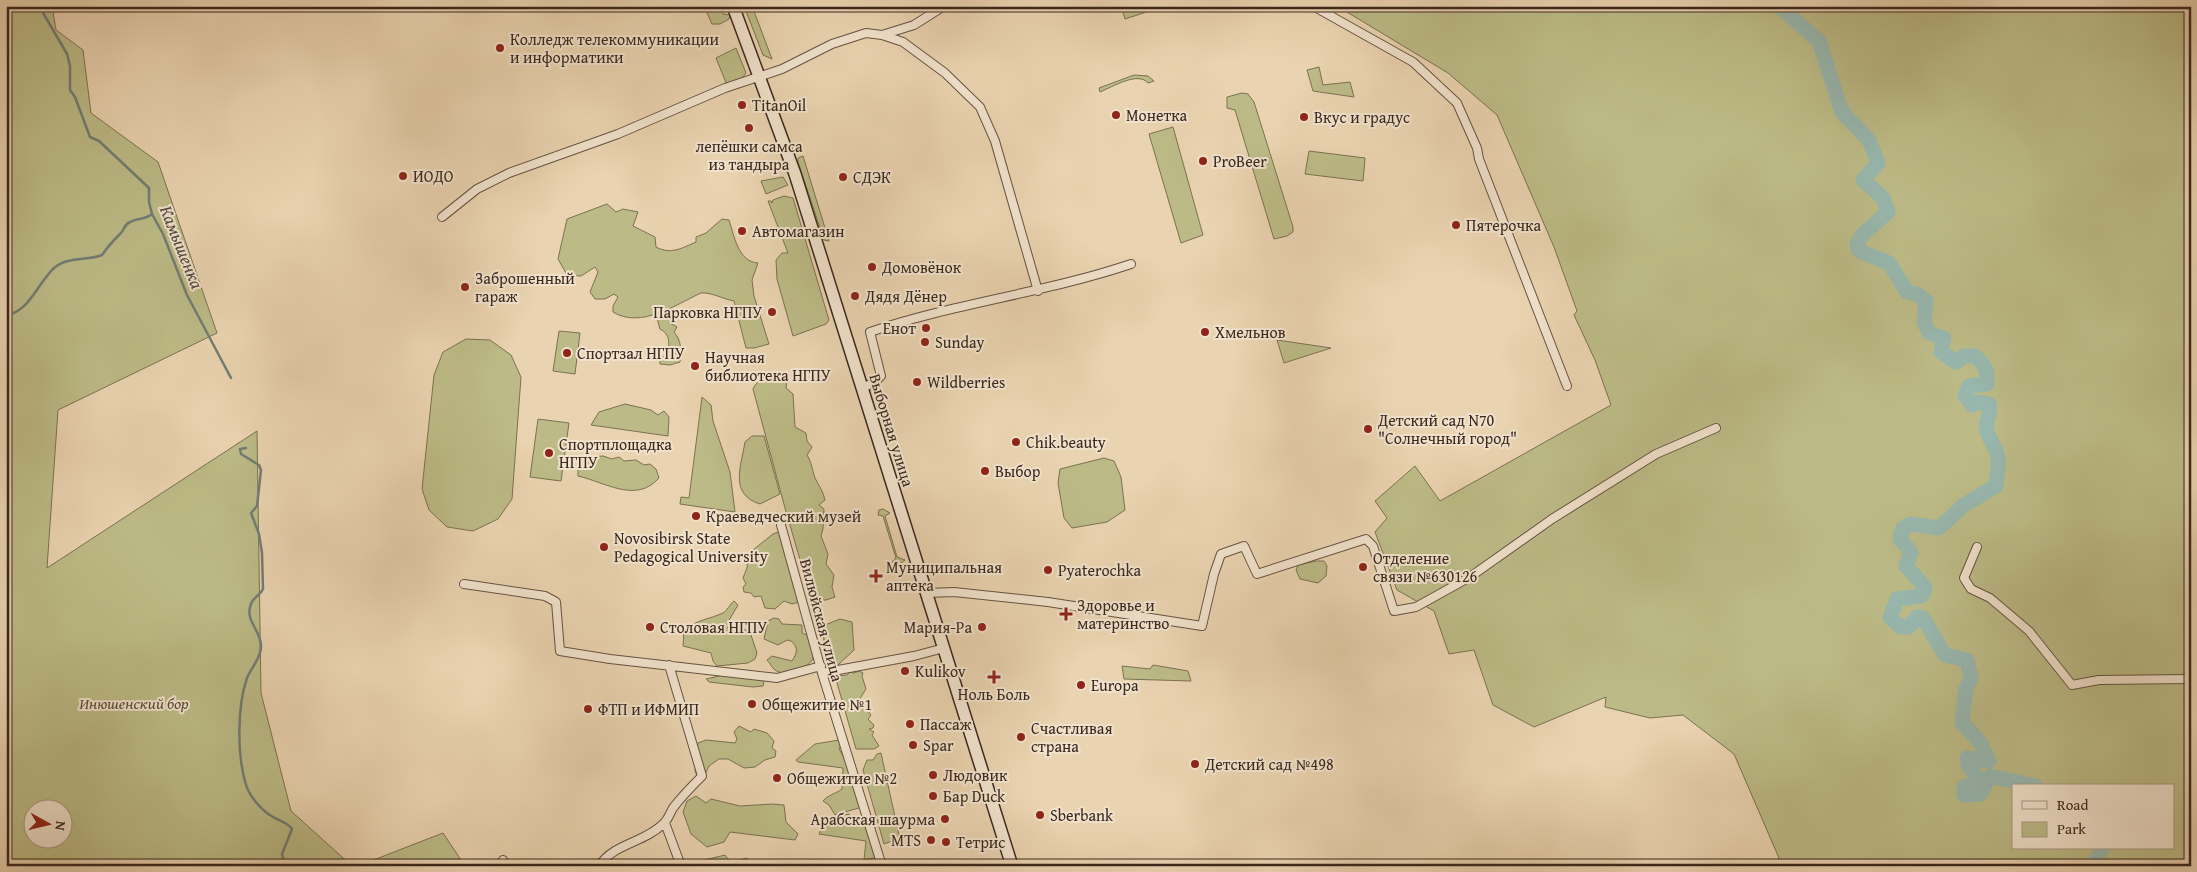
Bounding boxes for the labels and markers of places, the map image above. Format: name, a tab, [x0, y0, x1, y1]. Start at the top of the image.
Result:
place label: Колледж телекоммуникации и информатики	[510, 27, 720, 69]
marker: Колледж телекоммуникации и информатики	[494, 42, 506, 54]
place label: TitanOil	[752, 93, 807, 117]
marker: TitanOil	[736, 99, 748, 111]
place label: Монетка	[1126, 103, 1188, 127]
place label: Вкус и градус	[1314, 105, 1410, 129]
marker: Монетка	[1110, 109, 1122, 121]
marker: Вкус и градус	[1298, 111, 1310, 123]
marker: лепёшки самса из тандыра	[743, 122, 755, 134]
place label: лепёшки самса из тандыра	[695, 134, 803, 176]
place label: ProBeer	[1213, 149, 1267, 173]
marker: ProBeer	[1197, 155, 1209, 167]
place label: ИОДО	[413, 164, 454, 188]
place label: СДЭК	[853, 165, 891, 189]
marker: ИОДО	[397, 170, 409, 182]
marker: СДЭК	[837, 171, 849, 183]
place label: Пятерочка	[1466, 213, 1541, 237]
place label: Автомагазин	[752, 219, 845, 243]
marker: Пятерочка	[1450, 219, 1462, 231]
marker: Автомагазин	[736, 225, 748, 237]
place label: Домовёнок	[881, 255, 962, 279]
marker: Домовёнок	[866, 261, 878, 273]
place label: Заброшенный гараж	[475, 266, 575, 308]
marker: Заброшенный гараж	[459, 281, 471, 293]
place label: Дядя Дёнер	[864, 284, 947, 308]
marker: Дядя Дёнер	[849, 290, 861, 302]
place label: Парковка НГПУ	[653, 300, 762, 324]
marker: Парковка НГПУ	[766, 306, 778, 318]
place label: Енот	[883, 316, 916, 340]
place label: Хмельнов	[1215, 320, 1286, 344]
marker: Енот	[920, 322, 932, 334]
marker: Хмельнов	[1199, 326, 1211, 338]
place label: Sunday	[935, 330, 985, 354]
marker: Sunday	[919, 336, 931, 348]
place label: Спортзал НГПУ	[577, 341, 685, 365]
place label: Научная библиотека НГПУ	[705, 345, 831, 387]
marker: Спортзал НГПУ	[561, 347, 573, 359]
marker: Научная библиотека НГПУ	[689, 360, 701, 372]
place label: Wildberries	[927, 370, 1005, 394]
marker: Wildberries	[911, 376, 923, 388]
place label: Детский сад N70 "Солнечный город"	[1377, 408, 1517, 450]
marker: Детский сад N70 "Солнечный город"	[1362, 423, 1374, 435]
place label: Chik.beauty	[1026, 430, 1106, 454]
place label: Спортплощадка НГПУ	[559, 432, 672, 474]
marker: Chik.beauty	[1010, 436, 1022, 448]
marker: Спортплощадка НГПУ	[543, 447, 555, 459]
place label: Выбор	[995, 459, 1041, 483]
marker: Выбор	[979, 465, 991, 477]
place label: Краеведческий музей	[706, 504, 862, 528]
marker: Краеведческий музей	[690, 510, 702, 522]
place label: Novosibirsk State Pedagogical University	[614, 526, 768, 568]
marker: Novosibirsk State Pedagogical University	[598, 541, 610, 553]
place label: Отделение связи №630126	[1373, 546, 1478, 588]
place label: Муниципальная аптека	[886, 555, 1002, 597]
place label: Pyaterochka	[1058, 558, 1142, 582]
marker: Отделение связи №630126	[1357, 561, 1369, 573]
marker: Pyaterochka	[1042, 564, 1054, 576]
marker: Муниципальная аптека	[870, 570, 882, 582]
place label: Здоровье и материнство	[1077, 593, 1170, 635]
marker: Здоровье и материнство	[1059, 607, 1073, 621]
place label: Столовая НГПУ	[660, 615, 767, 639]
place label: Мария-Ра	[904, 615, 972, 639]
marker: Столовая НГПУ	[644, 621, 656, 633]
marker: Мария-Ра	[976, 621, 988, 633]
place label: Kulikov	[915, 659, 966, 683]
marker: Kulikov	[899, 665, 911, 677]
marker: Ноль Боль	[988, 671, 1000, 683]
place label: Europa	[1091, 673, 1139, 697]
marker: Europa	[1075, 679, 1087, 691]
place label: Ноль Боль	[958, 682, 1031, 706]
place label: Общежитие №1	[762, 692, 872, 716]
place label: ФТП и ИФМИП	[598, 697, 699, 721]
marker: Общежитие №1	[746, 698, 758, 710]
marker: ФТП и ИФМИП	[582, 703, 594, 715]
place label: Пассаж	[920, 712, 972, 736]
place label: Счастливая страна	[1031, 716, 1113, 758]
marker: Пассаж	[904, 718, 916, 730]
marker: Счастливая страна	[1015, 731, 1027, 743]
place label: Spar	[923, 733, 954, 757]
marker: Spar	[907, 739, 919, 751]
place label: Детский сад №498	[1204, 752, 1334, 776]
marker: Детский сад №498	[1189, 758, 1201, 770]
place label: Людовик	[943, 763, 1008, 787]
place label: Общежитие №2	[787, 766, 897, 790]
marker: Людовик	[927, 769, 939, 781]
marker: Общежитие №2	[771, 772, 783, 784]
place label: Бар Duck	[943, 784, 1006, 808]
marker: Бар Duck	[927, 790, 939, 802]
place label: Sberbank	[1050, 803, 1114, 827]
place label: Арабская шаурма	[811, 807, 935, 831]
marker: Sberbank	[1034, 809, 1046, 821]
marker: Арабская шаурма	[939, 813, 951, 825]
place label: MTS	[891, 828, 921, 852]
place label: Тетрис	[956, 830, 1005, 854]
marker: MTS	[925, 834, 937, 846]
marker: Тетрис	[940, 836, 952, 848]

